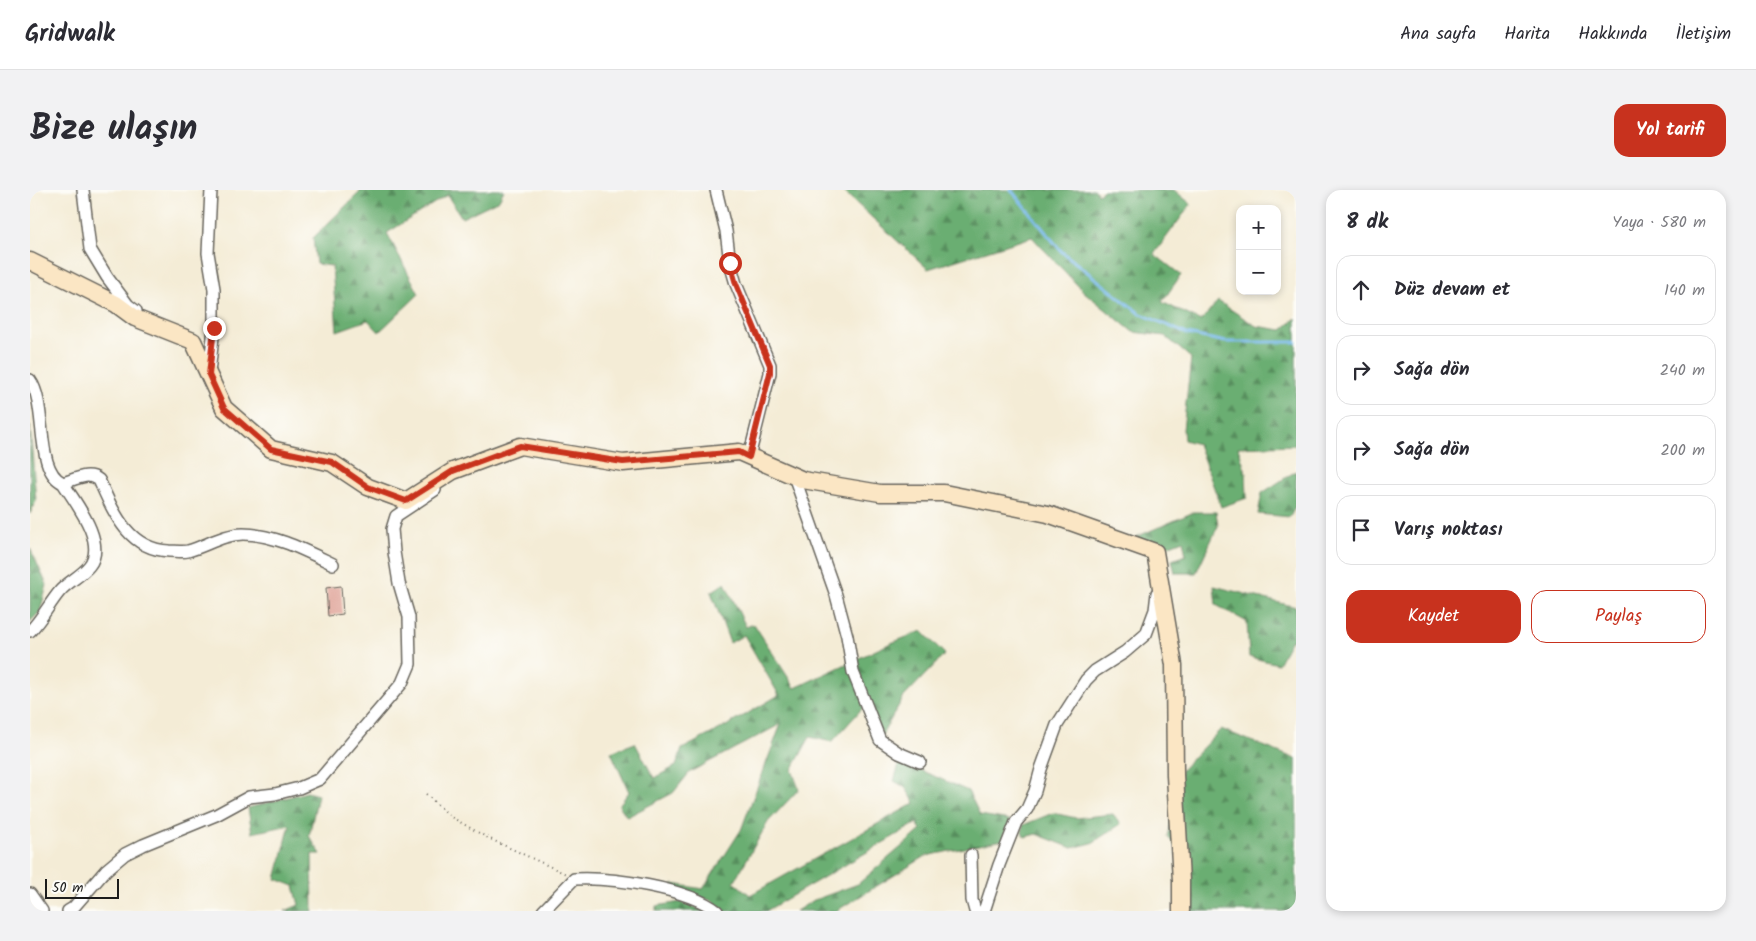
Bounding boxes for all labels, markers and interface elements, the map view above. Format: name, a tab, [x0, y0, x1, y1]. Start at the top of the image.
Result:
text: Gridwalk	[25, 15, 115, 54]
text: Ana sayfa	[1400, 20, 1476, 49]
text: Harita	[1504, 20, 1550, 49]
text: Hakkında	[1578, 20, 1647, 49]
text: İletişim	[1675, 20, 1731, 49]
text: Bize ulaşın	[30, 102, 197, 158]
button: Yol tarifi	[1614, 104, 1726, 157]
map controls	[1236, 205, 1281, 295]
button: +	[1236, 205, 1281, 250]
text: 8 dk	[1346, 206, 1388, 239]
text: Yaya · 580 m	[1612, 210, 1706, 235]
button: −	[1236, 250, 1281, 295]
route start	[719, 252, 742, 275]
text: Düz devam et	[1394, 275, 1510, 305]
icon: ahead	[1347, 276, 1375, 304]
text: 140 m	[1664, 278, 1705, 303]
route end	[203, 317, 226, 340]
text: Sağa dön	[1394, 355, 1470, 385]
icon: right	[1347, 356, 1375, 384]
text: 240 m	[1660, 358, 1705, 383]
text: Sağa dön	[1394, 435, 1470, 465]
icon: right	[1347, 436, 1375, 464]
text: 200 m	[1661, 438, 1705, 463]
text: Varış noktası	[1394, 515, 1502, 545]
icon: arrive	[1347, 516, 1375, 544]
button: Kaydet	[1346, 590, 1521, 643]
button: Paylaş	[1531, 590, 1706, 643]
scale bar	[45, 876, 119, 899]
text: 50 m	[52, 877, 83, 899]

